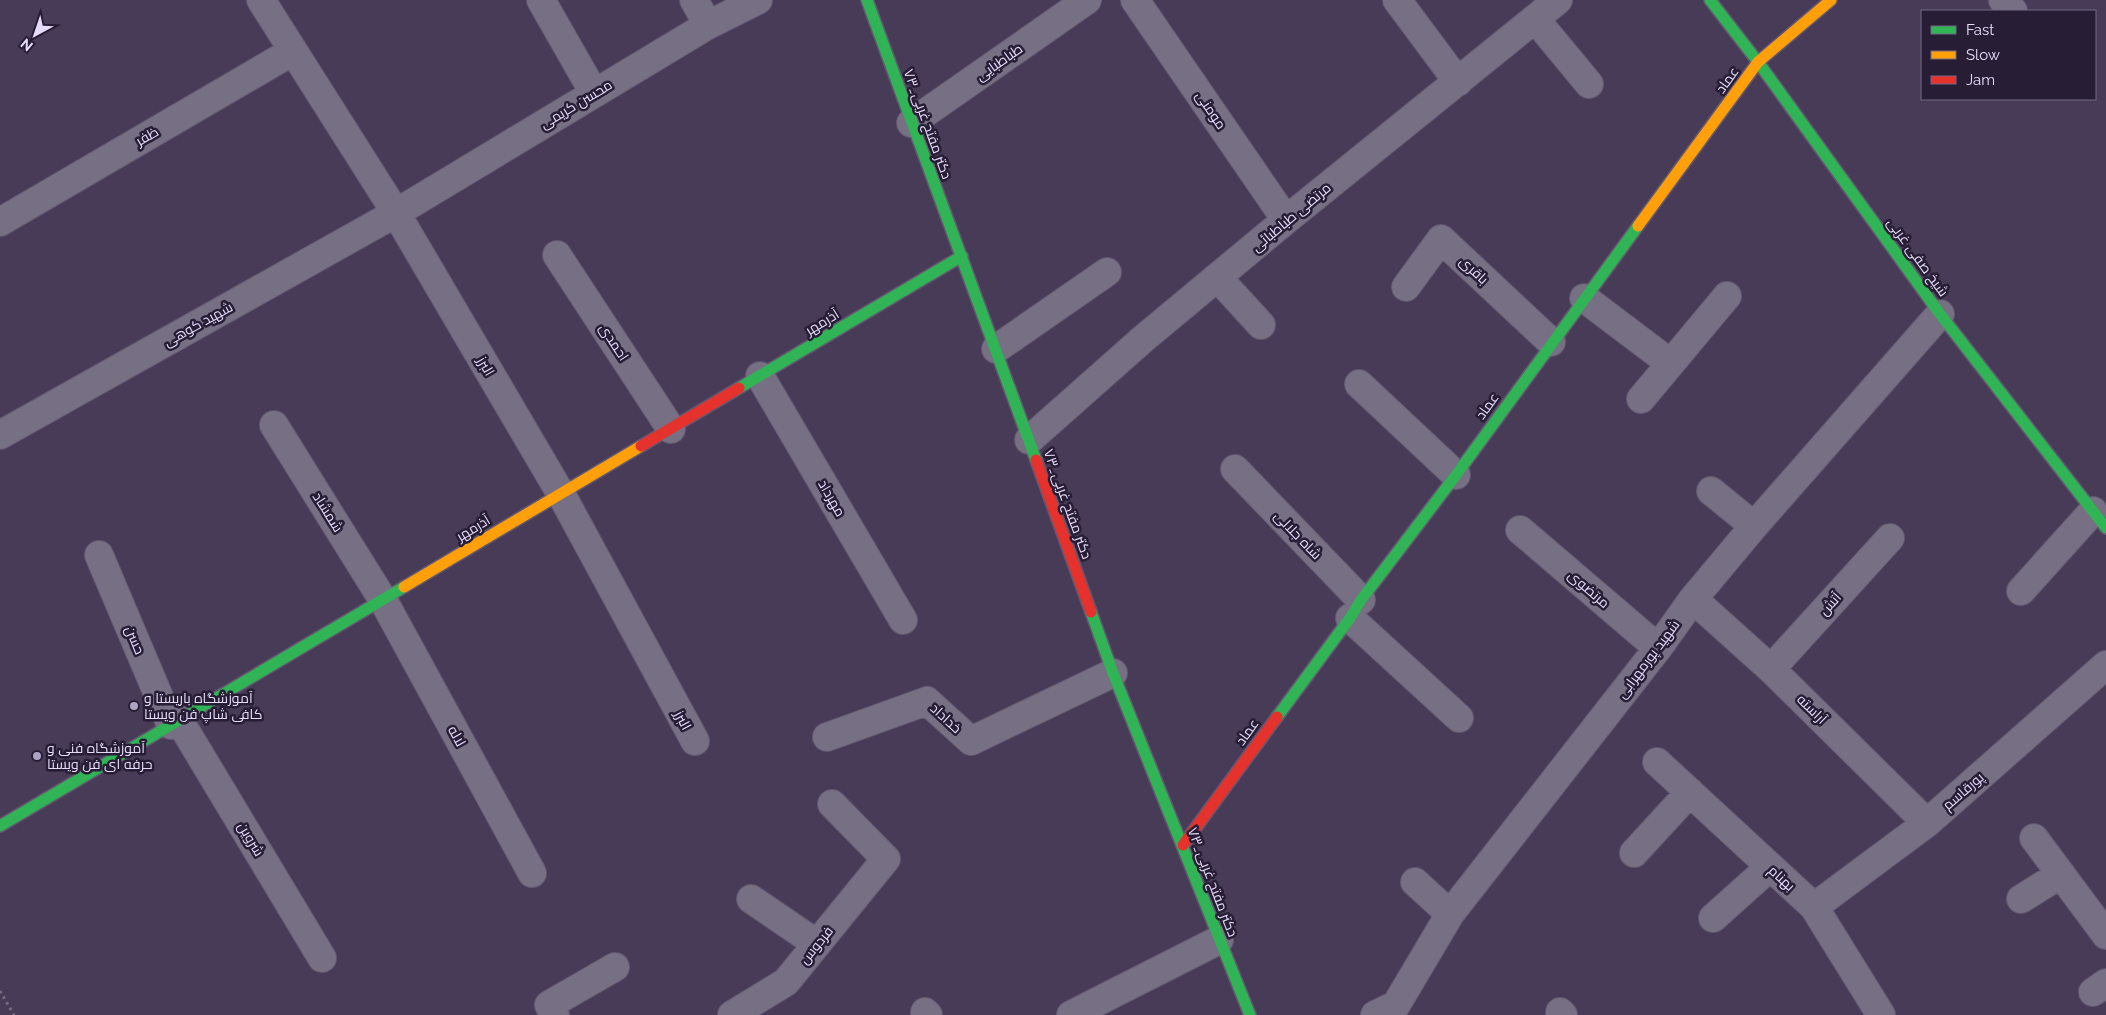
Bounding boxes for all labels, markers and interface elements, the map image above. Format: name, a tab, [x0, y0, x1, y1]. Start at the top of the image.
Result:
north arrow	[10, 10, 60, 60]
legend	[1921, 10, 2096, 100]
text: Fast	[1966, 21, 1994, 39]
text: N	[17, 35, 36, 55]
street label: طباطبایی	[973, 40, 1025, 84]
text: Slow	[1966, 46, 2000, 64]
street label: عماد	[1712, 64, 1742, 96]
street label: ۷۳_دکتر مفتح غربی	[900, 67, 955, 181]
text: Jam	[1966, 71, 1995, 89]
street label: محسن کریمی	[537, 76, 615, 132]
street label: مومنی	[1192, 88, 1230, 132]
street label: ظفر	[132, 123, 161, 149]
street label: مرتضی طباطبائی	[1248, 179, 1334, 255]
street label: شیخ صفی غربی	[1883, 215, 1952, 300]
street label: باقری	[1456, 253, 1492, 287]
street label: شهید کوهی	[161, 298, 235, 350]
street label: آذرمهر	[801, 306, 842, 339]
street label: احمدی	[596, 320, 632, 364]
street label: البرز	[474, 353, 498, 378]
street label: عماد	[1472, 390, 1502, 422]
street label: ۷۳_دکتر مفتح غربی	[1040, 447, 1095, 561]
street label: مهرداد	[815, 477, 849, 519]
street label: شمشاد	[310, 489, 346, 535]
street label: شاه جلالی	[1271, 508, 1325, 562]
street label: آذرمهر	[452, 512, 493, 545]
street label: مرتضوی	[1565, 567, 1613, 611]
street label: آتش	[1816, 589, 1844, 619]
street label: شهید پورمهرابی	[1613, 617, 1684, 702]
street label: حسن	[122, 623, 148, 657]
place label: آموزشگاه باریستا و کافی شاپ فن ویستا	[144, 690, 262, 724]
street label: آراسته	[1794, 691, 1830, 727]
marker: آموزشگاه باریستا و کافی شاپ فن ویستا	[128, 700, 140, 712]
street label: خداداد	[927, 700, 965, 736]
street label: البرز	[671, 707, 695, 732]
street label: عماد	[1232, 716, 1262, 748]
street label: لاله	[445, 723, 469, 749]
place label: آموزشگاه فنی و حرفه ای فن ویستا	[47, 740, 153, 772]
marker: آموزشگاه فنی و حرفه ای فن ویستا	[31, 750, 43, 762]
street label: پورقاسم	[1939, 769, 1988, 815]
street label: شروین	[235, 819, 267, 859]
street label: ۷۳_دکتر مفتح غربی	[1184, 825, 1241, 939]
street label: بهنام	[1764, 862, 1798, 896]
street label: فردوس	[796, 923, 836, 967]

